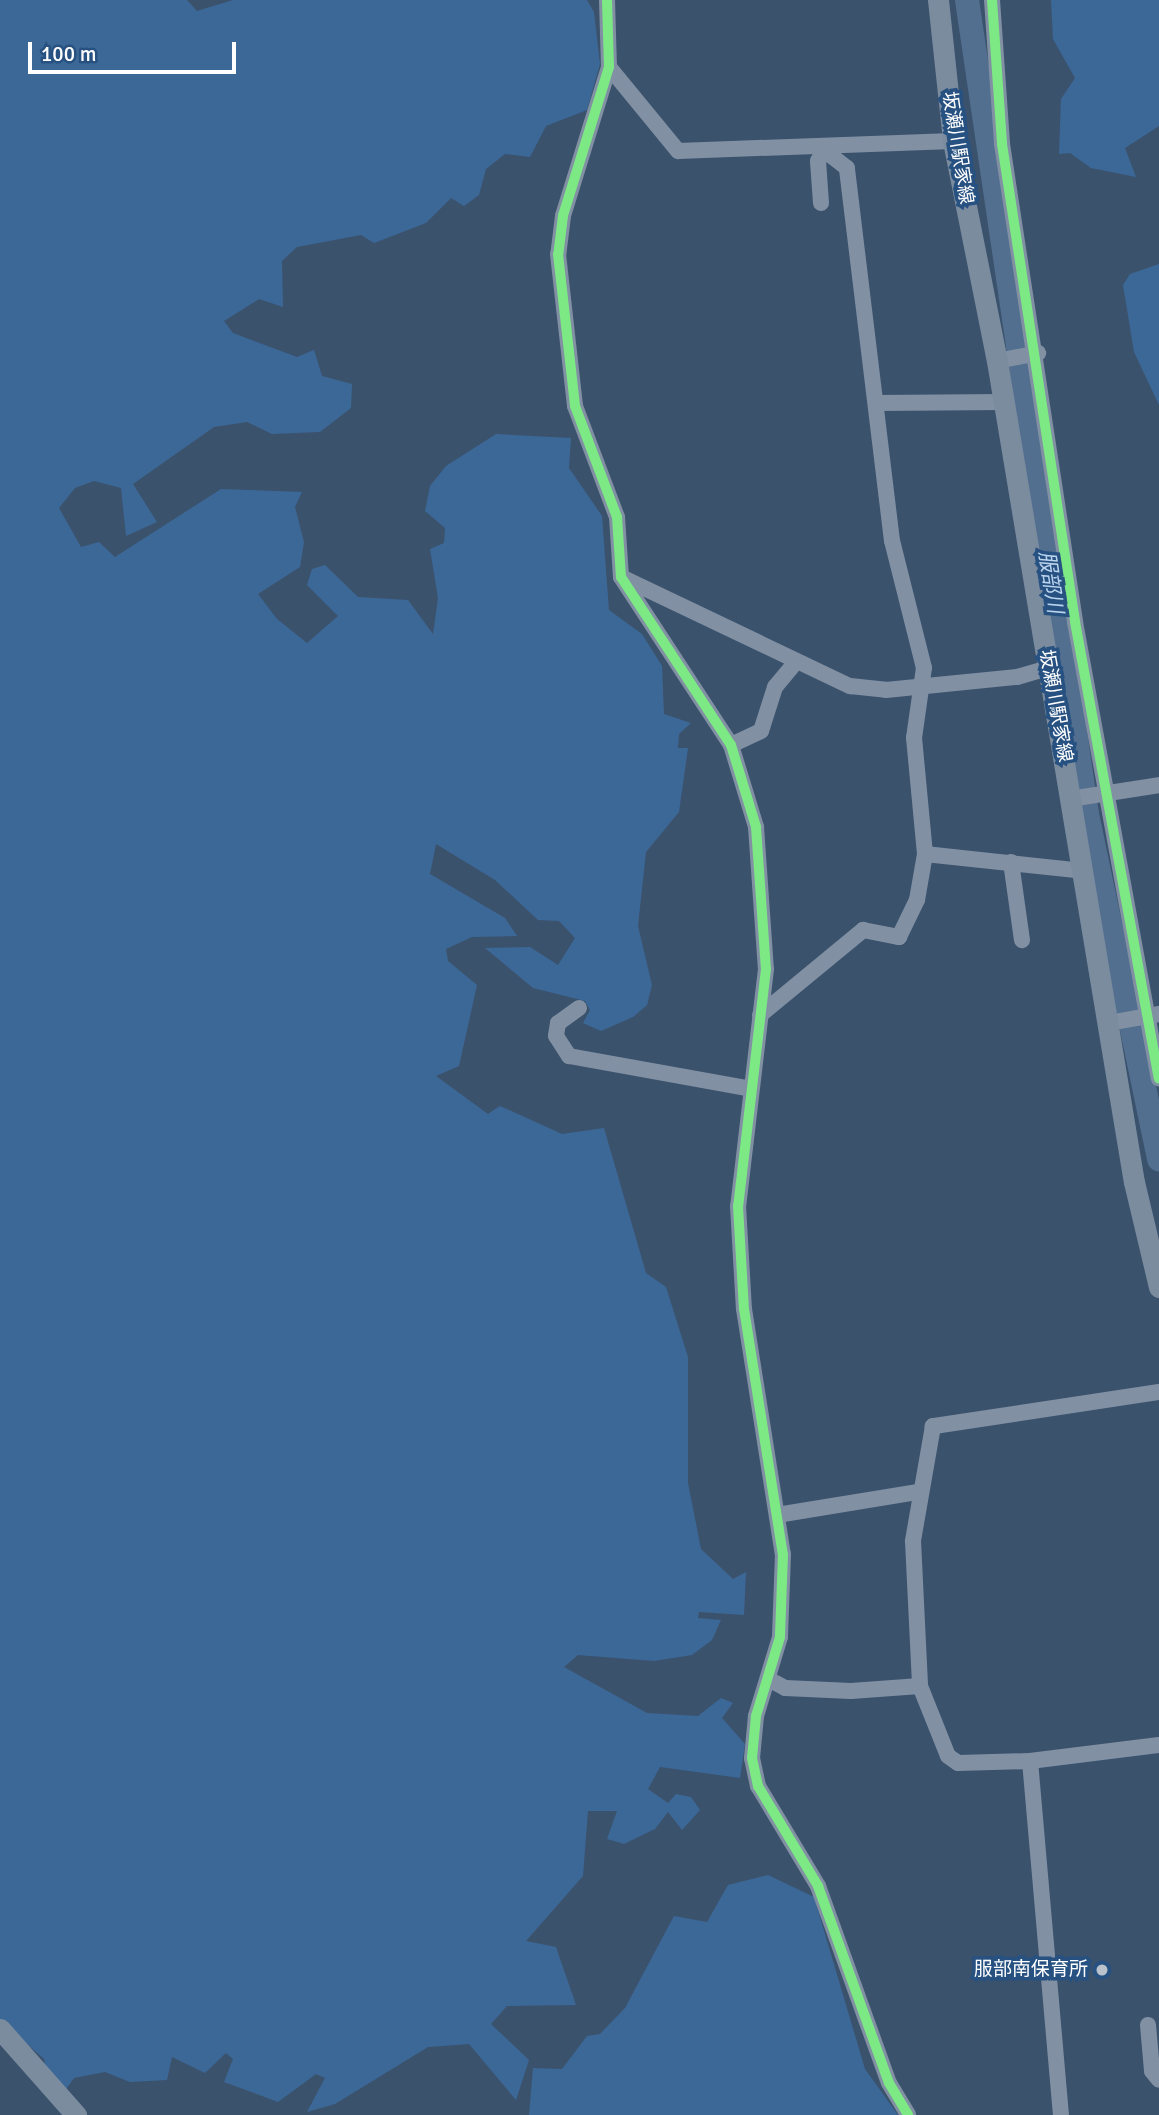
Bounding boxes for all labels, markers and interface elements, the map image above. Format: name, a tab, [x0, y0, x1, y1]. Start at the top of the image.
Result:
scale bar	[32, 28, 240, 72]
text: 100 m	[41, 41, 96, 67]
street label: 坂瀬川駅家線	[937, 90, 977, 206]
water label: 服部川	[1034, 549, 1068, 615]
street label: 坂瀬川駅家線	[1034, 648, 1076, 764]
place label: 服部南保育所	[974, 1959, 1088, 1981]
marker: 服部南保育所	[1094, 1962, 1110, 1978]

